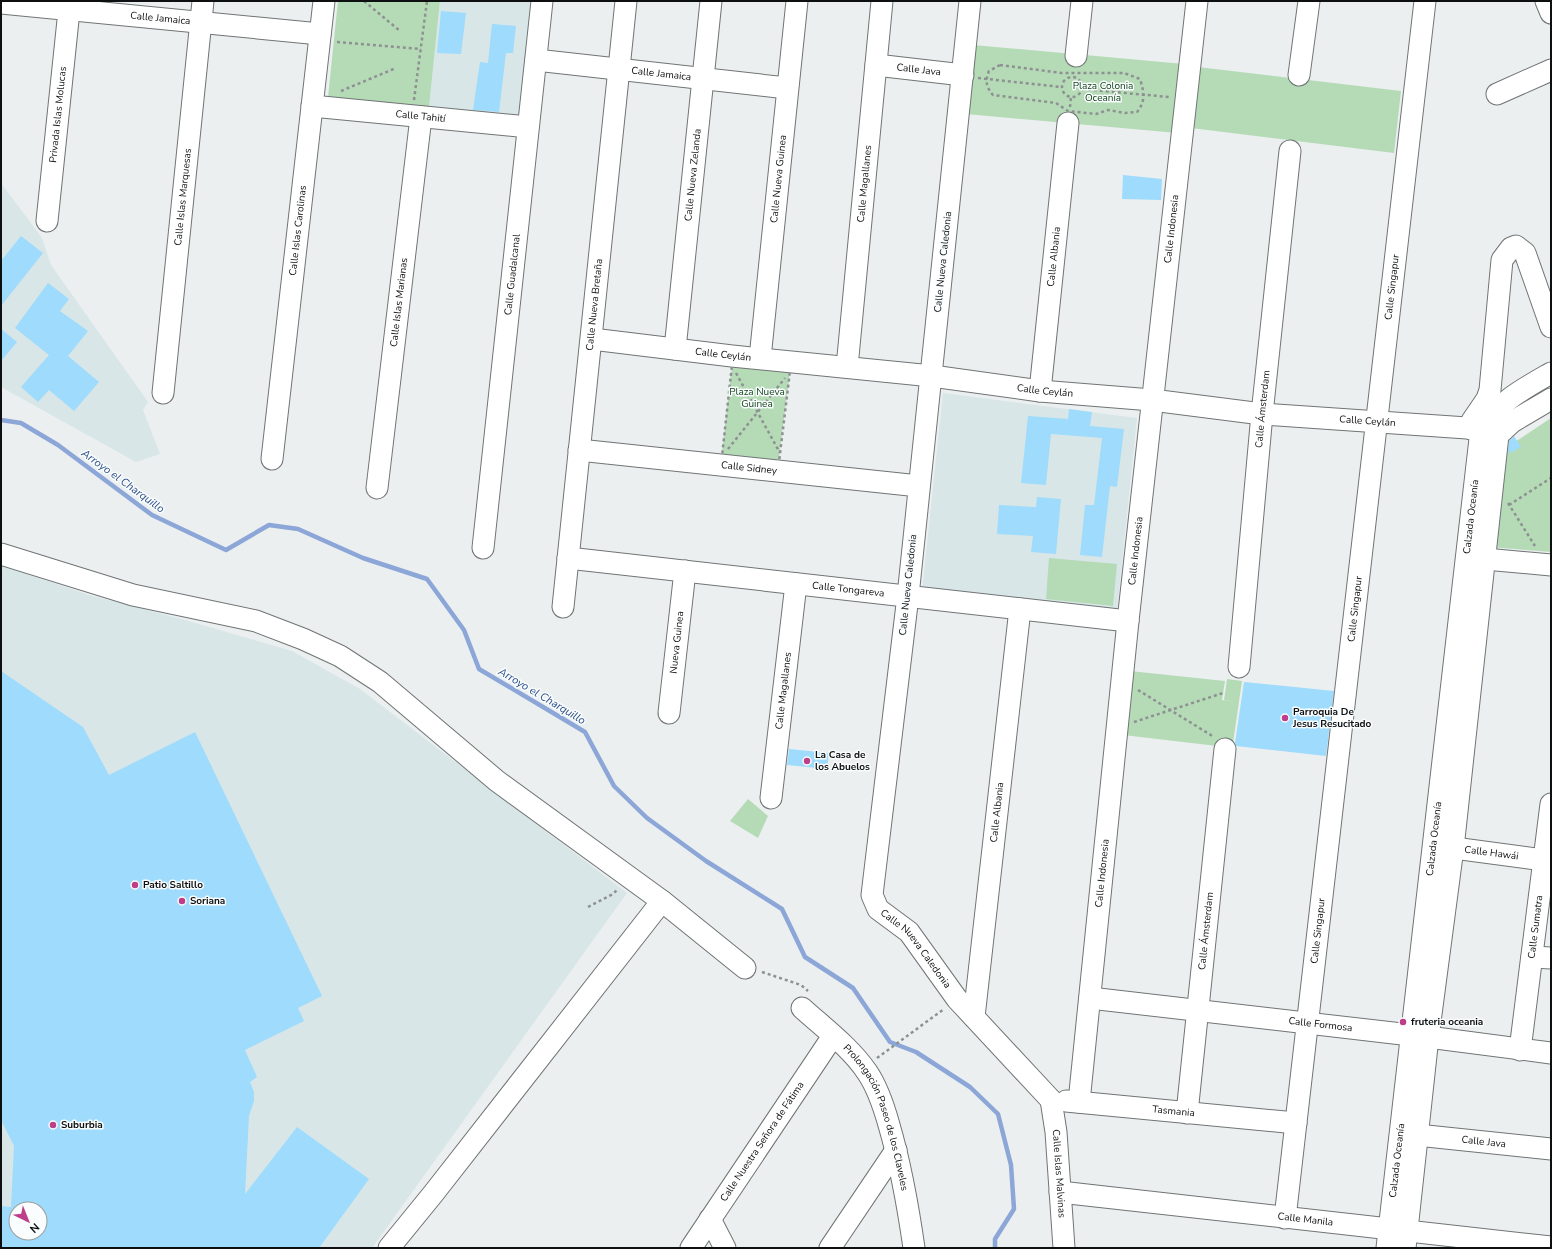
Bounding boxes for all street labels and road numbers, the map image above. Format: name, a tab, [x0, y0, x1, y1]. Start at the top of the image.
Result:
street label: Calle Jamaica	[130, 9, 191, 28]
street label: Calle Java	[896, 60, 942, 79]
street label: Calle Jamaica	[630, 64, 692, 84]
street label: Privada Islas Molucas	[46, 66, 70, 163]
street label: Calle Tahití	[395, 107, 447, 126]
street label: Calle Nueva Zelanda	[681, 128, 705, 222]
street label: Calle Nueva Guinea	[767, 134, 790, 224]
street label: Calle Magallanes	[854, 144, 875, 223]
street label: Calle Islas Marquesas	[171, 147, 195, 246]
street label: Calle Islas Carolinas	[286, 184, 310, 276]
street label: Calle Indonesia	[1161, 194, 1182, 264]
street label: Calle Nueva Caledonia	[931, 211, 955, 313]
street label: Calle Albania	[1044, 226, 1064, 288]
street label: Calle Guadalcanal	[501, 233, 524, 316]
street label: Calle Singapur	[1381, 253, 1403, 321]
street label: Calle Islas Marianas	[387, 257, 411, 348]
street label: Calle Nueva Bretaña	[583, 258, 606, 351]
street label: Calle Ceylán	[694, 345, 752, 365]
street label: Calle Ámsterdam	[1252, 369, 1274, 449]
street label: Calle Ceylán	[1016, 381, 1074, 401]
street label: Calle Ceylán	[1339, 412, 1396, 430]
street label: Calle Sidney	[720, 458, 779, 478]
street label: Calzada Oceanía	[1460, 479, 1482, 555]
street label: Calle Indonesia	[1125, 516, 1147, 586]
street label: Calle Nueva Caledonia	[896, 534, 920, 636]
street label: Calle Singapur	[1344, 575, 1366, 643]
street label: Calle Tongareva	[811, 579, 885, 601]
street label: Nueva Guinea	[666, 610, 687, 674]
street label: Calle Magallanes	[772, 651, 795, 730]
street label: Calle Albania	[987, 781, 1007, 843]
street label: Calzada Oceanía	[1423, 801, 1445, 877]
street label: Calle Indonesia	[1092, 838, 1113, 908]
street label: Calle Hawái	[1464, 842, 1519, 864]
street label: Calle Ámsterdam	[1195, 891, 1217, 971]
street label: Calle Sumatra	[1525, 895, 1546, 959]
street label: Calle Singapur	[1307, 897, 1329, 965]
street label: Calle Nueva Caledonia	[877, 906, 954, 991]
street label: Calle Formosa	[1288, 1014, 1353, 1035]
street label: Prolongación Paseo de los Claveles	[840, 1041, 912, 1192]
street label: Calle Nuestra Señora de Fátima	[717, 1079, 808, 1205]
street label: Tasmania	[1152, 1102, 1195, 1120]
street label: Calzada Oceanía	[1386, 1123, 1408, 1198]
street label: Calle Islas Malvinas	[1049, 1129, 1069, 1218]
street label: Calle Java	[1461, 1133, 1507, 1151]
street label: Calle Manila	[1277, 1209, 1334, 1230]

